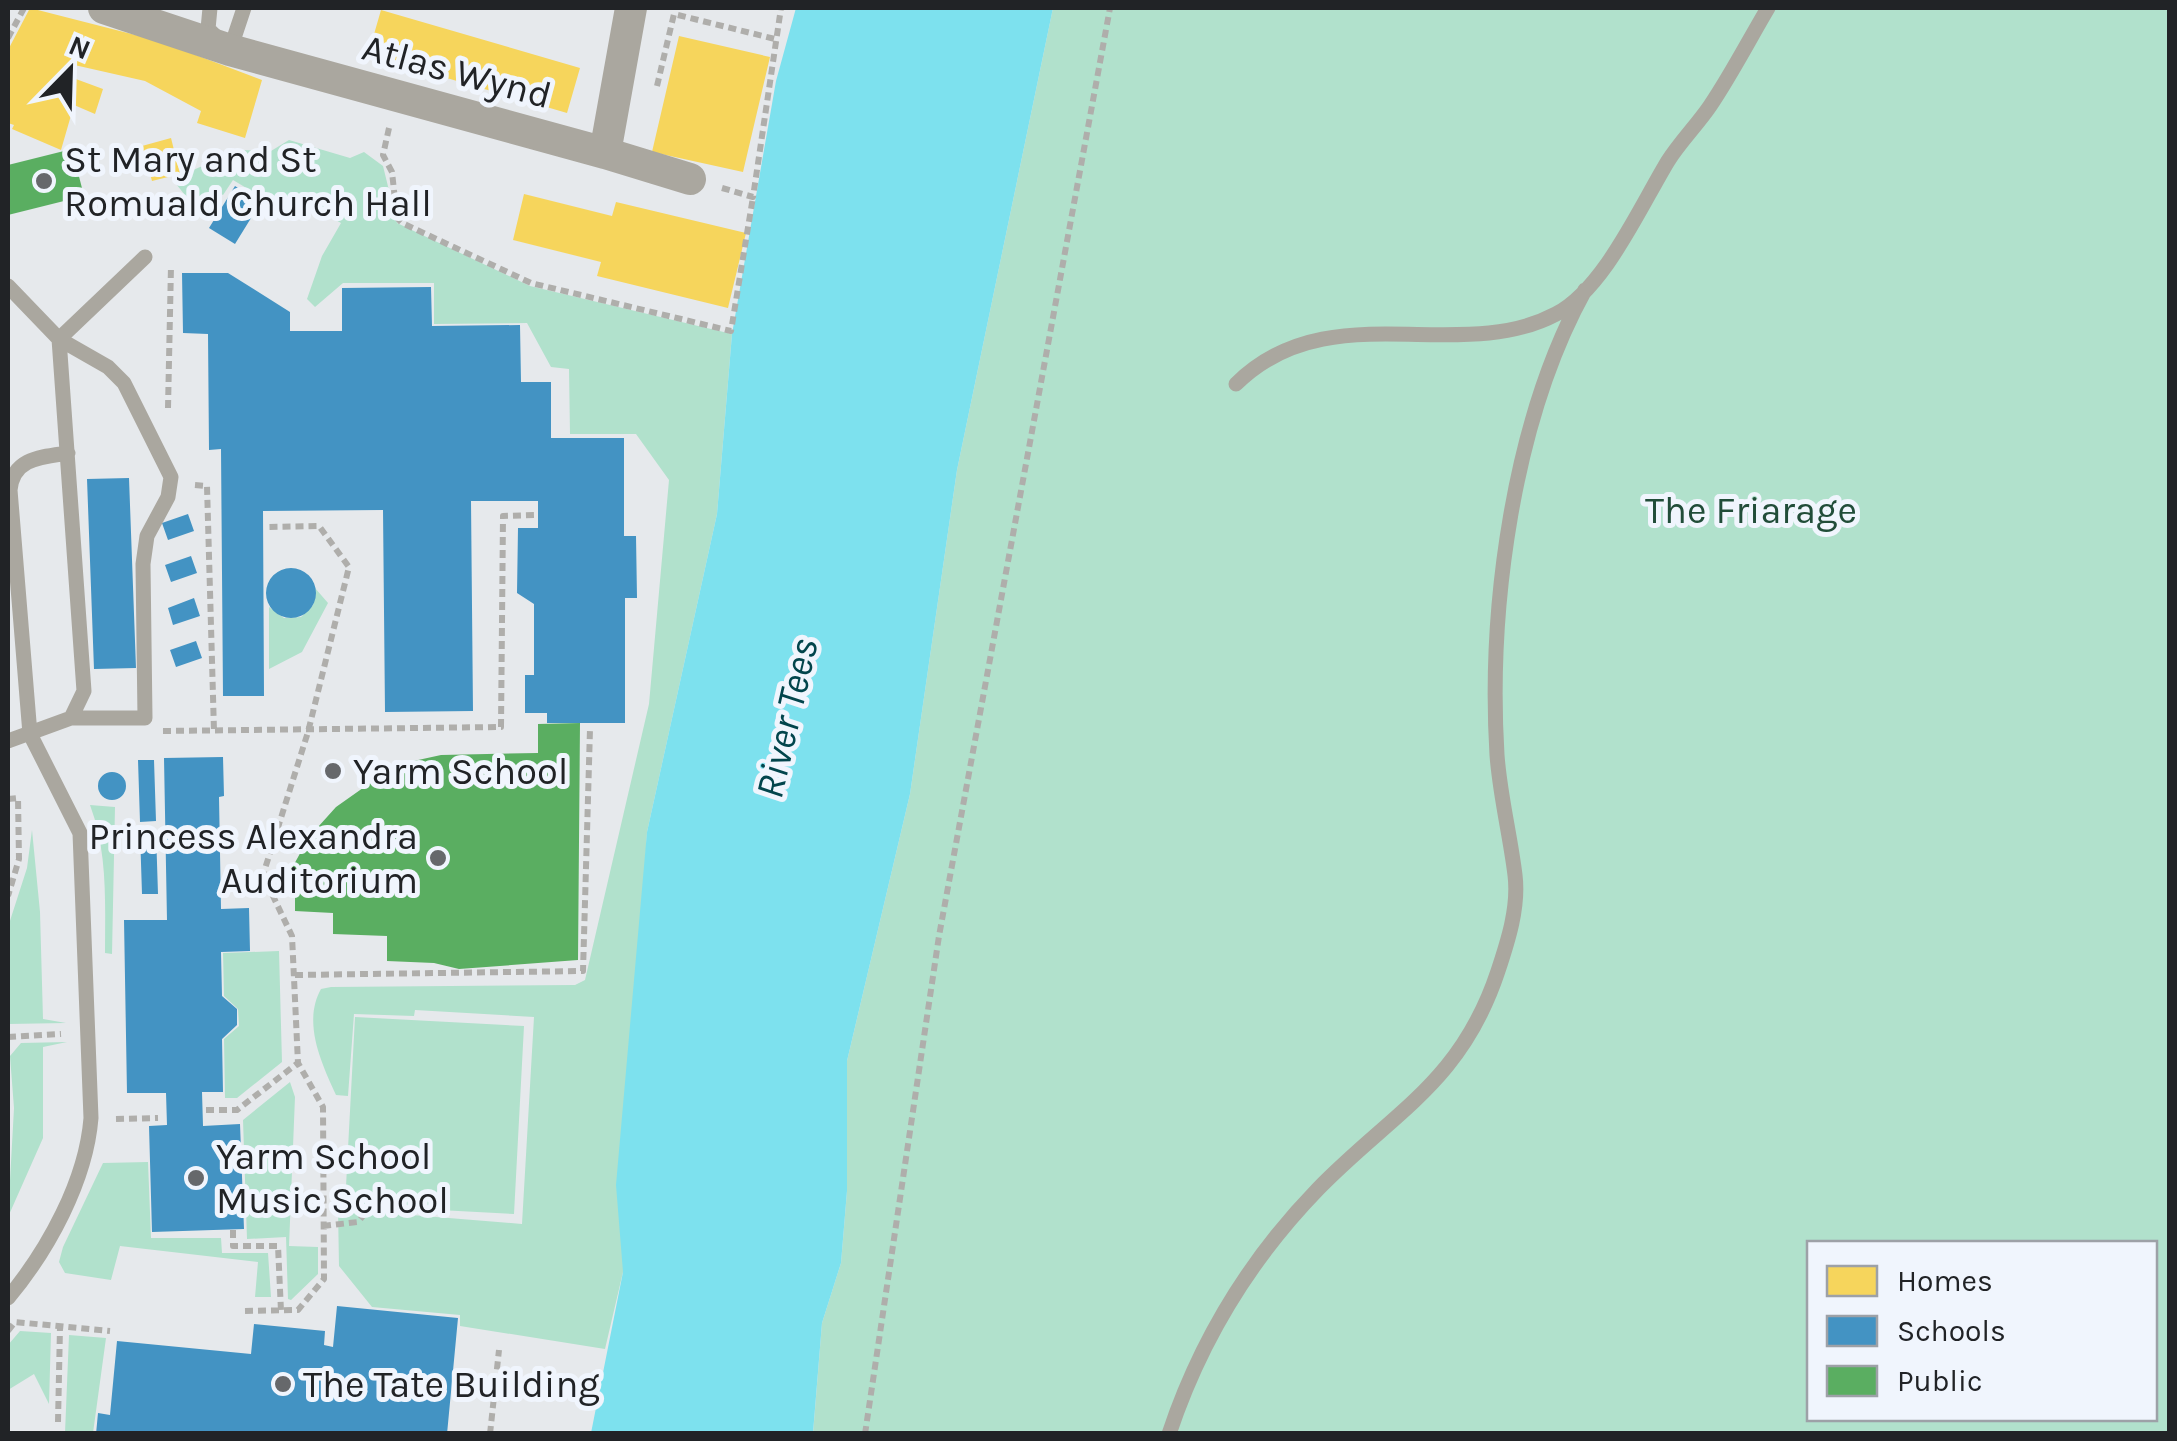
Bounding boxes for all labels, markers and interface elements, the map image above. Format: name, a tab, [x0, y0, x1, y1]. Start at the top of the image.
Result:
north arrow	[20, 20, 120, 120]
street label: Atlas Wynd	[357, 25, 556, 118]
text: N	[64, 28, 95, 67]
place label: St Mary and St Romuald Church Hall	[64, 137, 432, 226]
marker: St Mary and St Romuald Church Hall	[33, 170, 55, 192]
park label: The Friarage	[1645, 488, 1857, 533]
water label: River Tees	[745, 633, 828, 803]
place label: Yarm School	[353, 749, 568, 794]
marker: Yarm School	[322, 760, 344, 782]
place label: Princess Alexandra Auditorium	[88, 814, 418, 903]
marker: Princess Alexandra Auditorium	[427, 847, 449, 869]
place label: Yarm School Music School	[216, 1134, 449, 1223]
marker: Yarm School Music School	[185, 1167, 207, 1189]
legend	[1807, 1241, 2157, 1421]
text: Homes	[1897, 1263, 1993, 1299]
text: Schools	[1897, 1313, 2006, 1349]
place label: The Tate Building	[303, 1362, 600, 1407]
text: Public	[1897, 1363, 1982, 1399]
marker: The Tate Building	[272, 1373, 294, 1395]

